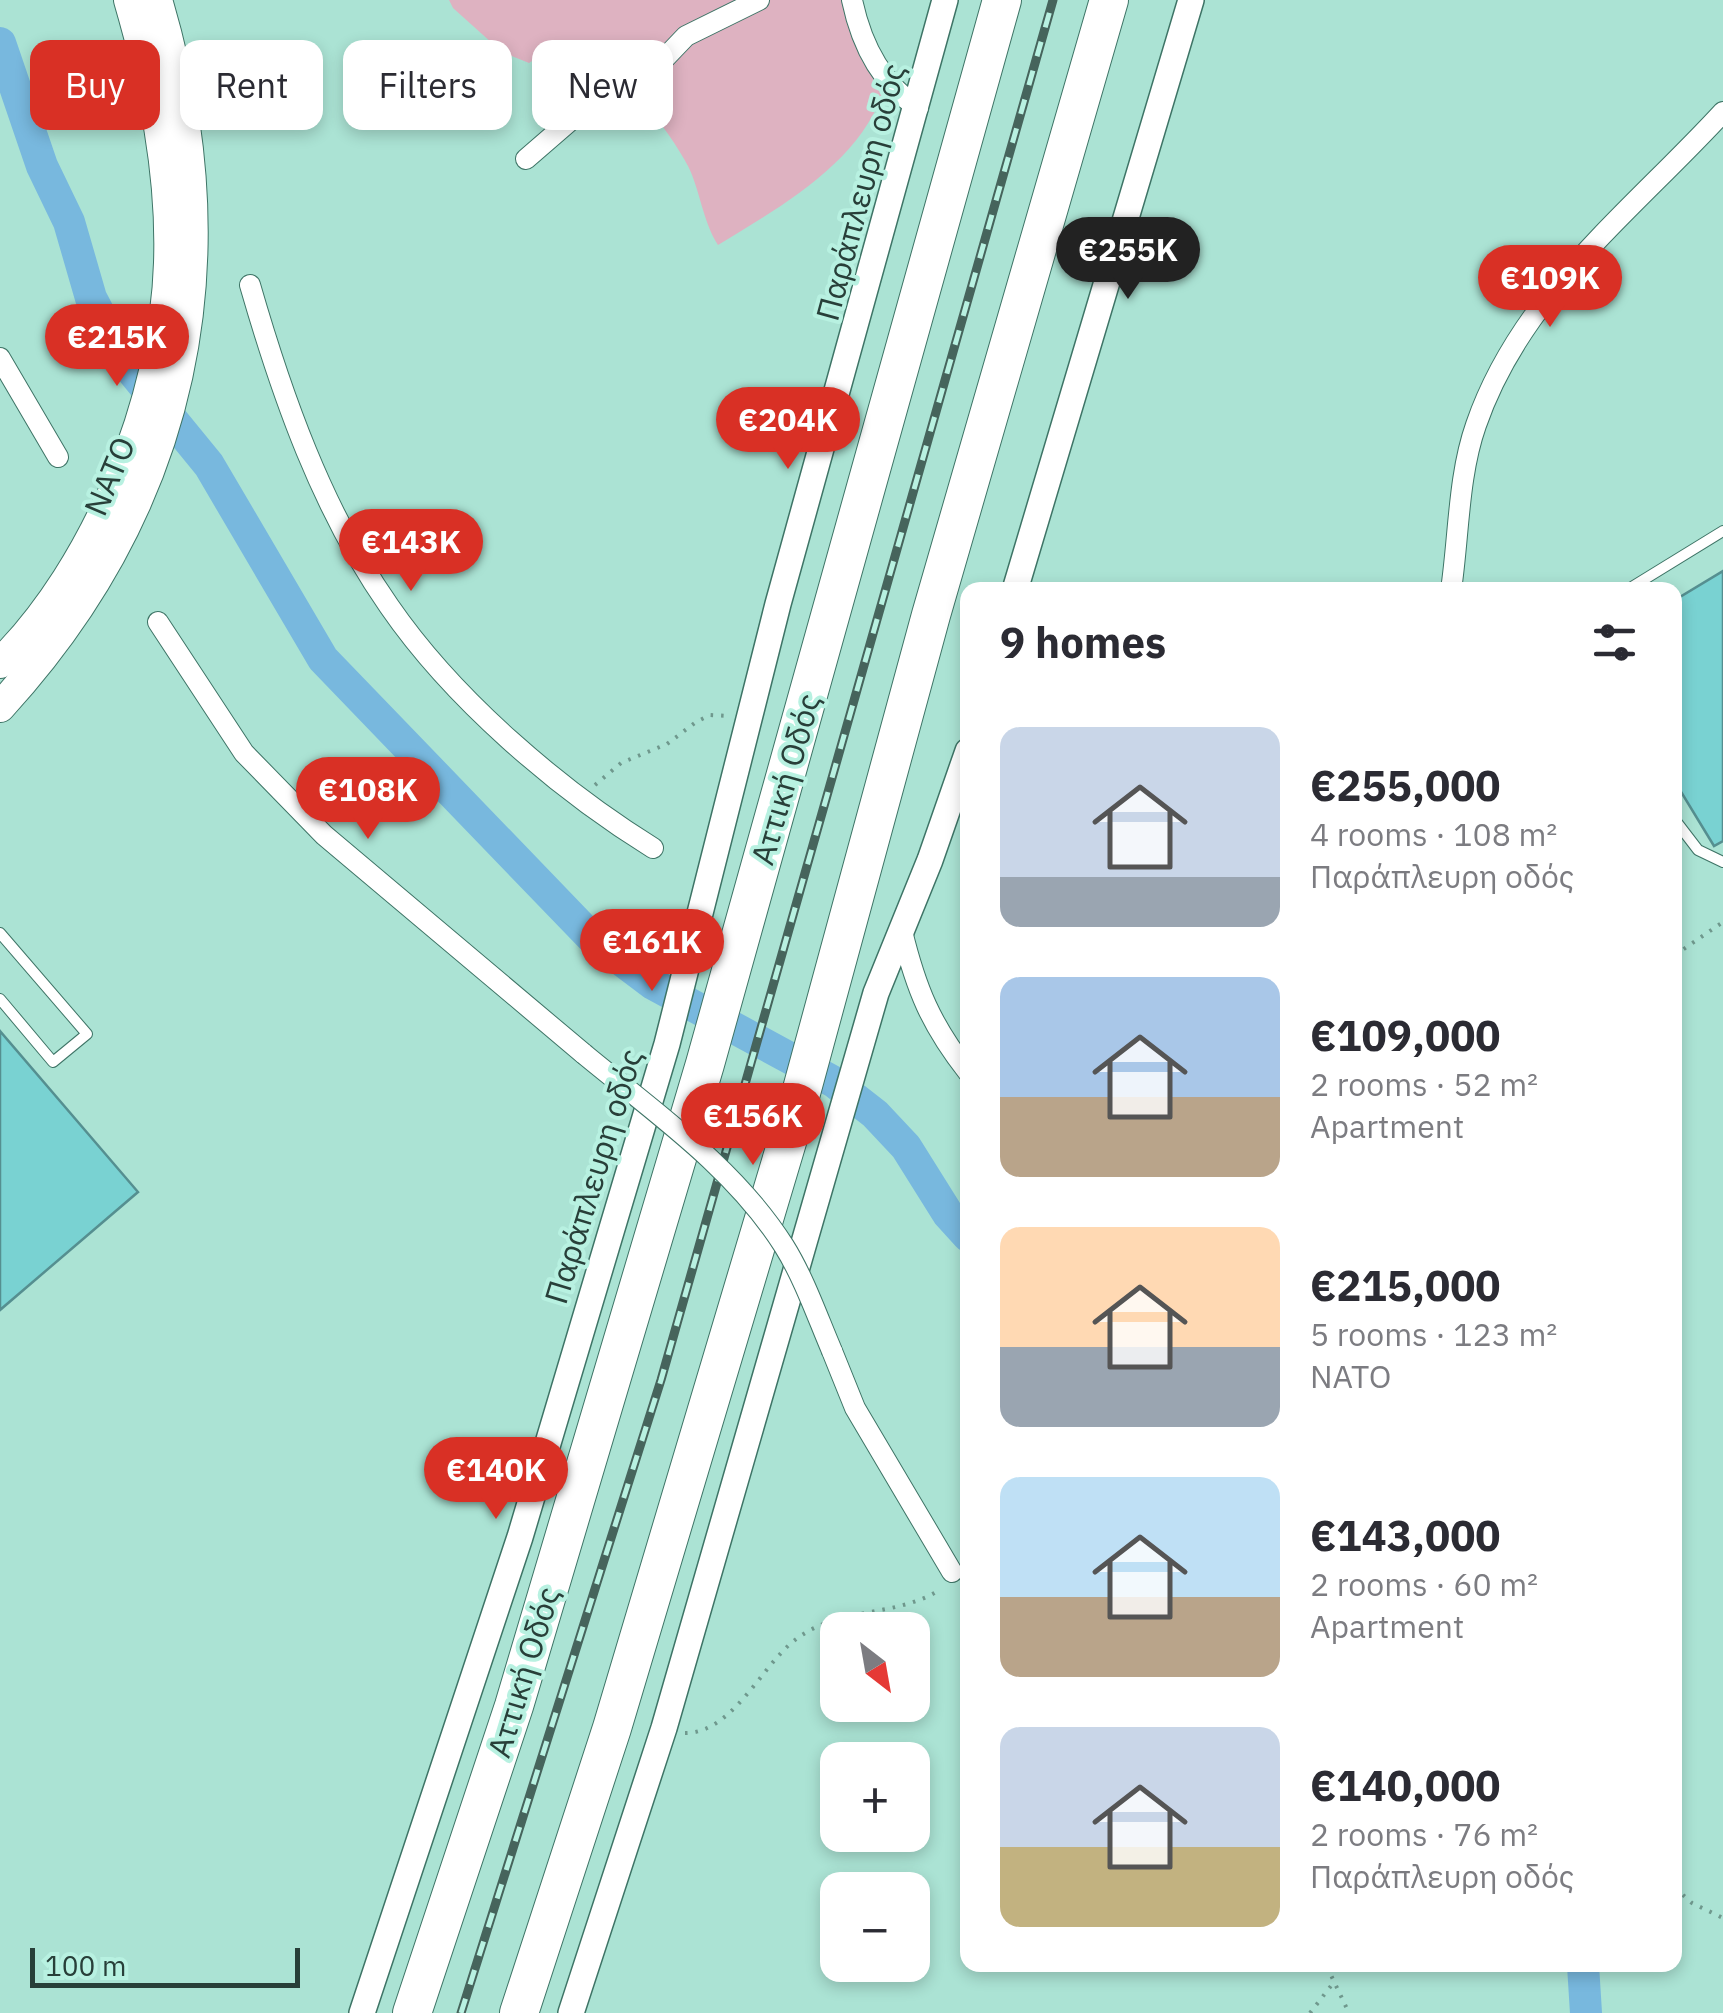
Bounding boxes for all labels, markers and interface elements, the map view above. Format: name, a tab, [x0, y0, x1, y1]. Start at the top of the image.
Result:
chip: Buy	[30, 40, 160, 130]
chip: Rent	[180, 40, 323, 130]
chip: Filters	[343, 40, 512, 130]
chip: New	[532, 40, 673, 130]
street label: Παράπλευρη οδός	[806, 59, 914, 325]
pin: €255K	[1058, 217, 1198, 302]
text: €255K	[1078, 228, 1178, 270]
pin: €109K	[1480, 245, 1620, 330]
text: €109K	[1500, 256, 1600, 298]
pin: €215K	[47, 304, 187, 389]
text: €215K	[67, 315, 167, 357]
pin: €204K	[718, 387, 858, 472]
text: €204K	[738, 398, 838, 440]
street label: ΝΑΤΟ	[74, 430, 144, 522]
pin: €143K	[341, 509, 481, 594]
text: €143K	[361, 520, 461, 562]
text: 9 homes	[1000, 615, 1166, 670]
icon: filters	[1587, 615, 1642, 670]
street label: Αττική Οδός	[741, 689, 829, 869]
pin: €108K	[298, 757, 438, 842]
text: €255,000	[1310, 758, 1501, 813]
icon: home	[1080, 767, 1200, 887]
text: €108K	[318, 768, 418, 810]
text: 4 rooms · 108 m²	[1310, 813, 1557, 855]
text: Παράπλευρη οδός	[1310, 855, 1574, 897]
pin: €161K	[582, 909, 722, 994]
text: €161K	[602, 920, 702, 962]
text: €109,000	[1310, 1008, 1501, 1063]
icon: home	[1080, 1017, 1200, 1137]
street label: Παράπλευρη οδός	[534, 1043, 652, 1309]
text: 2 rooms · 52 m²	[1310, 1063, 1538, 1105]
pin: €156K	[683, 1083, 823, 1168]
text: €156K	[703, 1094, 803, 1136]
text: Apartment	[1310, 1105, 1464, 1147]
text: €215,000	[1310, 1258, 1501, 1313]
icon: home	[1080, 1267, 1200, 1387]
text: 5 rooms · 123 m²	[1310, 1313, 1557, 1355]
text: ΝΑΤΟ	[1310, 1355, 1391, 1397]
pin: €140K	[426, 1437, 566, 1522]
text: €140K	[446, 1448, 546, 1490]
text: €143,000	[1310, 1508, 1501, 1563]
icon: home	[1080, 1517, 1200, 1637]
text: 2 rooms · 60 m²	[1310, 1563, 1538, 1605]
street label: Αττική Οδός	[477, 1582, 569, 1762]
text: Apartment	[1310, 1605, 1464, 1647]
north arrow	[820, 1612, 930, 1722]
map controls	[820, 1612, 930, 1982]
button: +	[820, 1742, 930, 1852]
text: €140,000	[1310, 1758, 1501, 1813]
icon: home	[1080, 1767, 1200, 1887]
text: 2 rooms · 76 m²	[1310, 1813, 1538, 1855]
text: Παράπλευρη οδός	[1310, 1855, 1574, 1897]
button: −	[820, 1872, 930, 1982]
scale bar	[30, 1943, 300, 1988]
text: 100 m	[45, 1947, 126, 1984]

